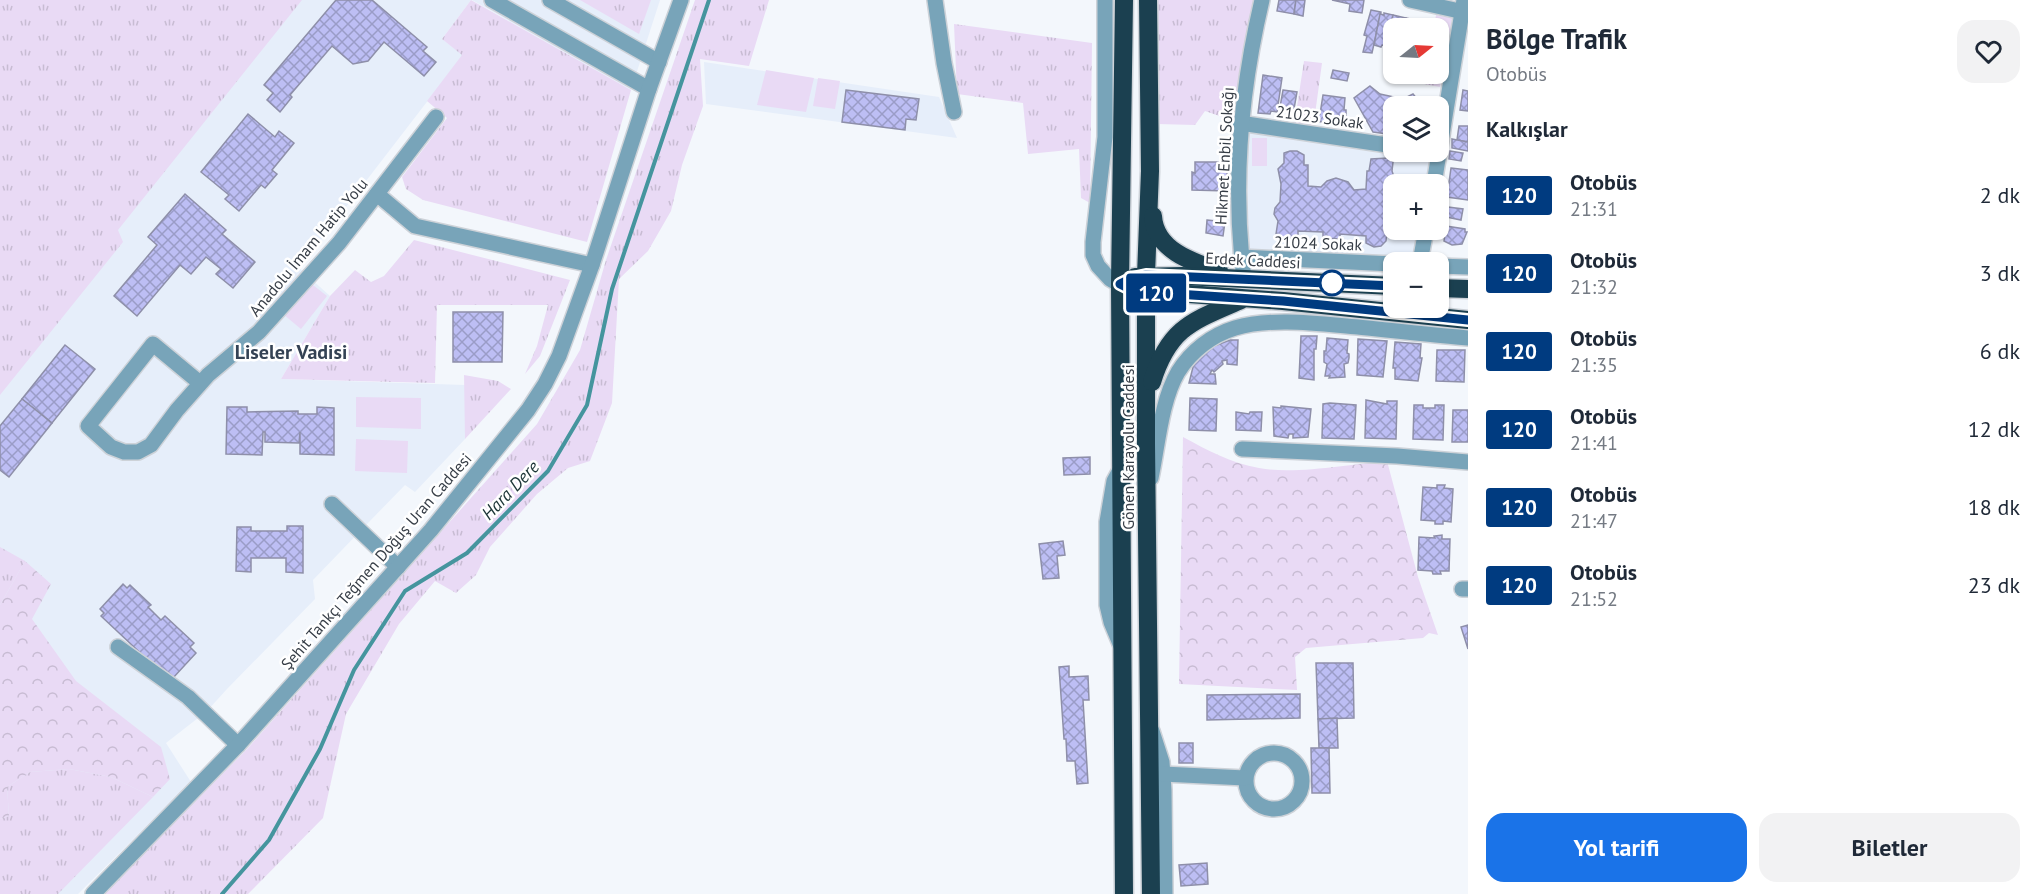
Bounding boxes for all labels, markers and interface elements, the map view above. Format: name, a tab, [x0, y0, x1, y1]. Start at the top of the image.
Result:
north arrow	[1383, 18, 1449, 84]
map controls	[1383, 18, 1449, 318]
text: Bölge Trafik	[1486, 20, 1627, 57]
button: heart	[1957, 20, 2020, 83]
text: Otobüs	[1486, 61, 1547, 87]
street label: Hikmet Enbil Sokağı	[1210, 86, 1238, 226]
button: layers	[1383, 96, 1449, 162]
street label: 21023 Sokak	[1275, 101, 1365, 133]
text: Kalkışlar	[1486, 115, 1568, 143]
text: Otobüs	[1570, 168, 1637, 196]
street label: Anadolu İmam Hatip Yolu	[244, 174, 372, 320]
button: +	[1383, 174, 1449, 240]
text: 2 dk	[1980, 181, 2020, 209]
text: 120	[1501, 182, 1537, 209]
text: 21:31	[1570, 196, 1618, 222]
street label: 21024 Sokak	[1274, 231, 1363, 255]
text: Otobüs	[1570, 246, 1637, 274]
street label: Erdek Caddesi	[1205, 248, 1301, 272]
button: −	[1383, 252, 1449, 318]
text: 3 dk	[1980, 259, 2020, 287]
text: 120	[1501, 260, 1537, 287]
unlabelled marker	[1319, 270, 1345, 296]
line badge: 120	[1122, 274, 1190, 312]
text: 21:32	[1570, 274, 1618, 300]
text: 120	[1138, 280, 1174, 307]
text: Otobüs	[1570, 324, 1637, 352]
text: 6 dk	[1980, 337, 2020, 365]
text: 120	[1501, 338, 1537, 365]
district label: Liseler Vadisi	[235, 339, 347, 365]
text: 21:35	[1570, 352, 1618, 378]
street label: Gönen Karayolu Caddesi	[1118, 364, 1138, 530]
text: Otobüs	[1570, 402, 1637, 430]
text: 12 dk	[1968, 415, 2020, 443]
text: 120	[1501, 416, 1537, 443]
text: 21:41	[1570, 430, 1618, 456]
street label: Şehit Tankçı Teğmen Doğuş Uran Caddesi	[277, 449, 475, 673]
water label: Hara Dere	[476, 455, 544, 524]
text: Otobüs	[1570, 480, 1637, 508]
text: 18 dk	[1968, 493, 2020, 521]
text: 120	[1501, 494, 1537, 521]
text: 21:47	[1570, 508, 1618, 534]
text: Otobüs	[1570, 558, 1637, 586]
text: 23 dk	[1968, 571, 2020, 599]
text: 120	[1501, 572, 1537, 599]
text: 21:52	[1570, 586, 1618, 612]
button: Yol tarifi	[1486, 813, 1747, 882]
button: Biletler	[1759, 813, 2020, 882]

